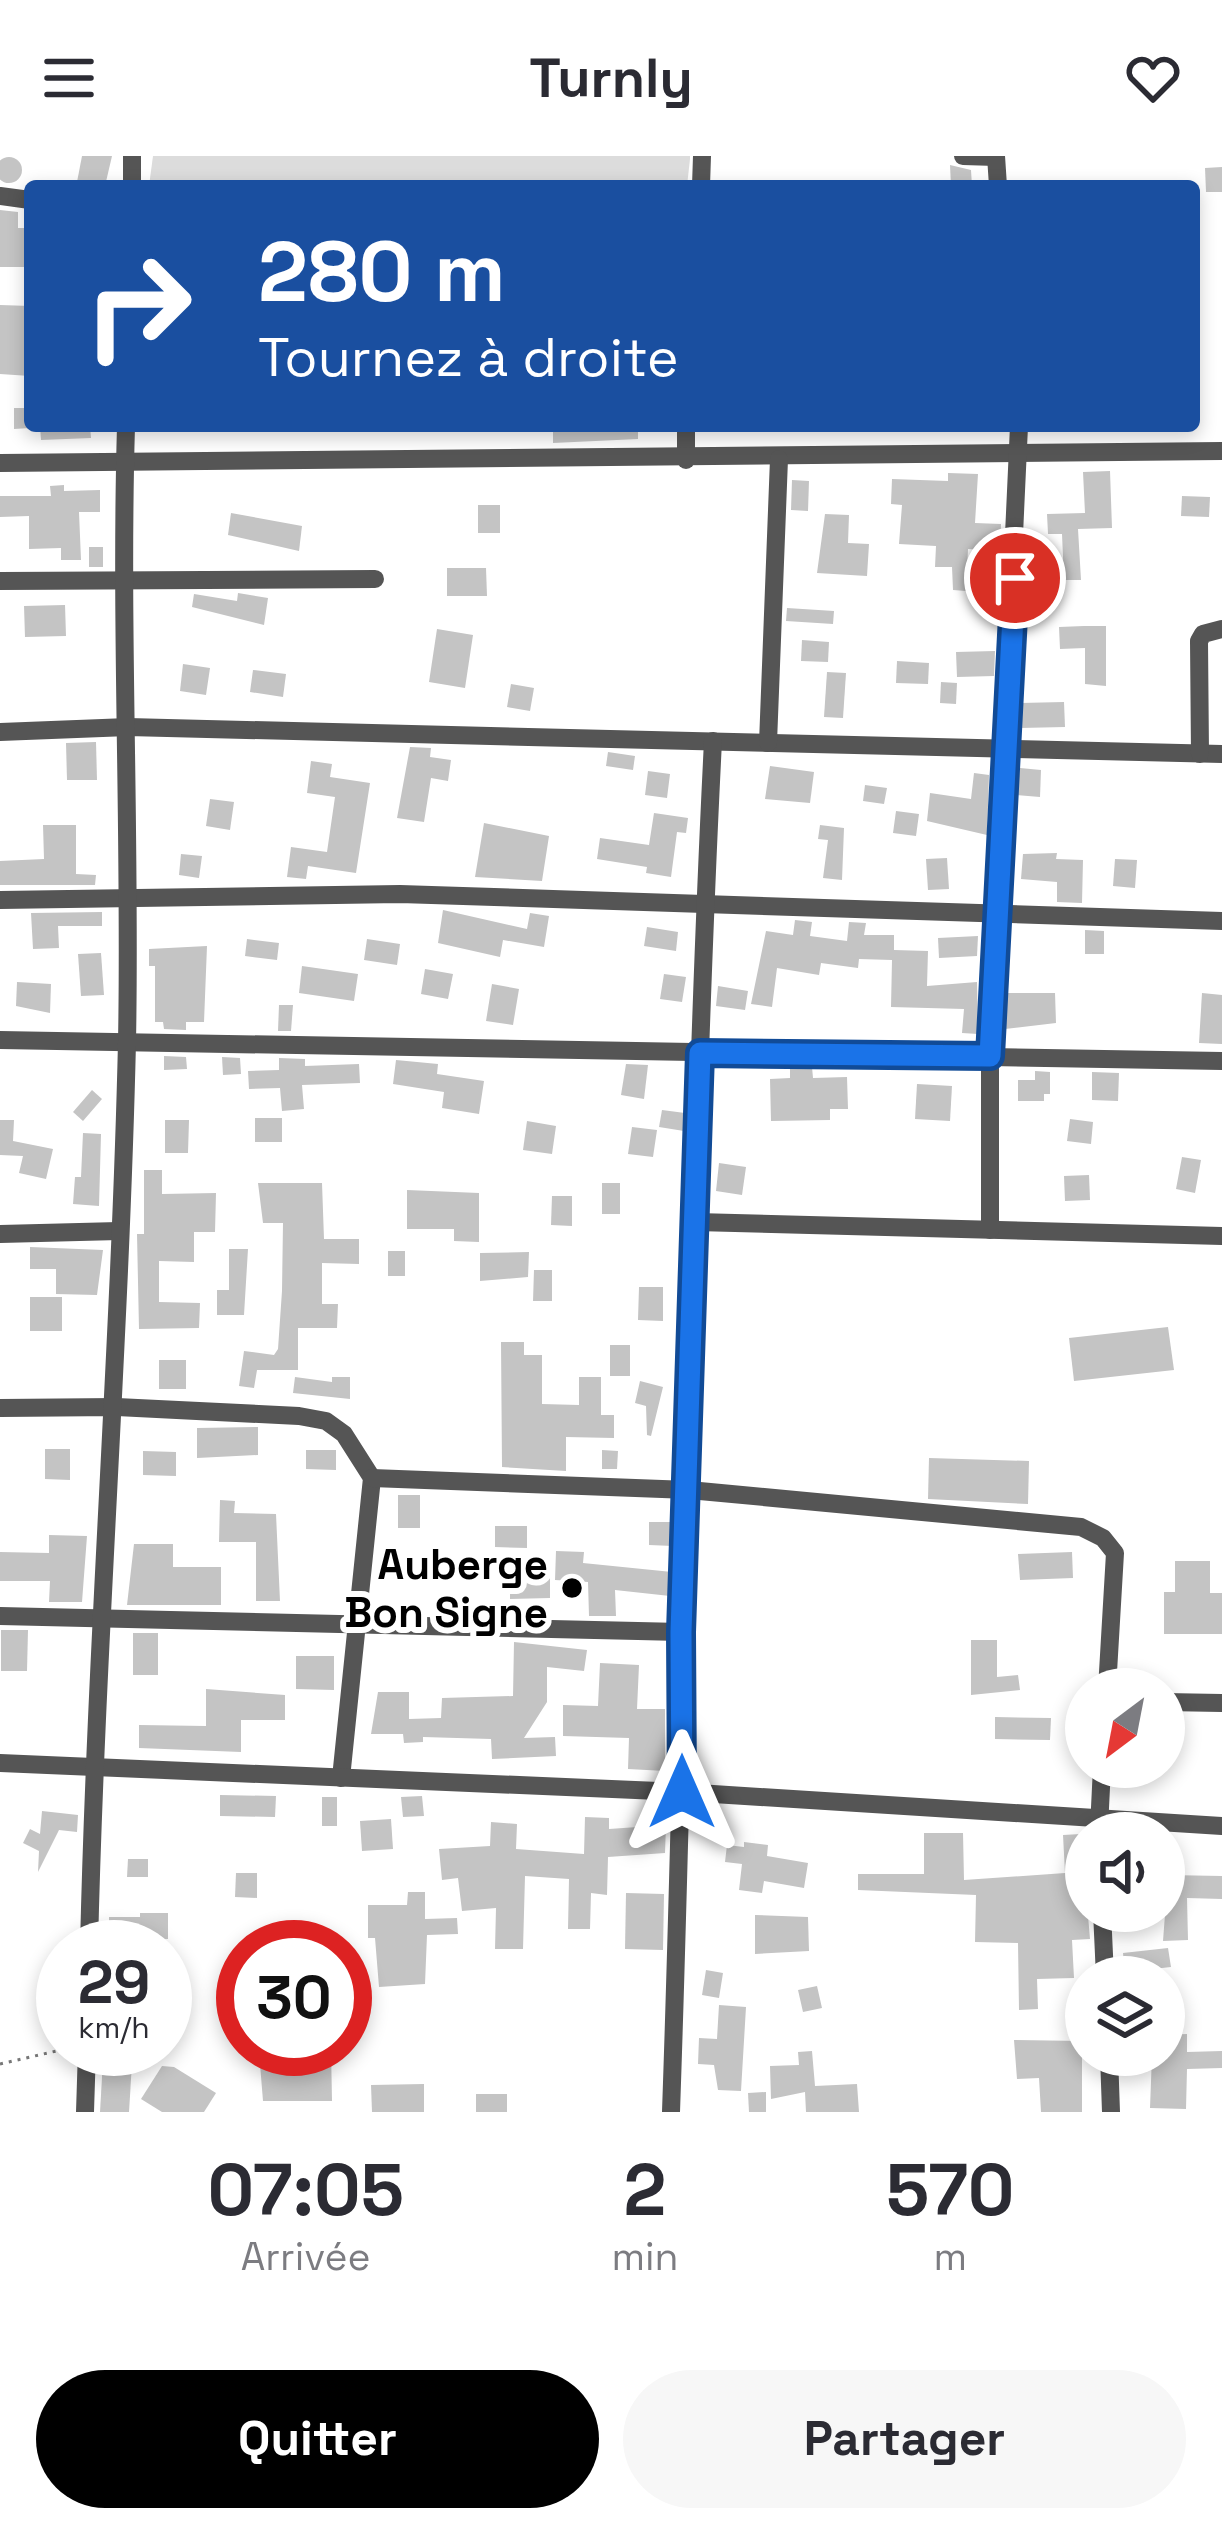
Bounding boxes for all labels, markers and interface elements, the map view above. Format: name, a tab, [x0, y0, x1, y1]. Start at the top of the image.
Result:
text: Turnly	[529, 44, 693, 113]
icon: menu	[36, 45, 102, 111]
icon: heart	[1120, 45, 1186, 111]
text: 280 m	[258, 218, 506, 326]
icon: right	[60, 228, 216, 384]
text: Tournez à droite	[258, 323, 679, 392]
pin	[964, 527, 1066, 629]
icon: arrive	[982, 545, 1048, 611]
place label: Auberge Bon Signe	[344, 1538, 548, 1639]
marker: Auberge Bon Signe	[559, 1575, 585, 1601]
north arrow	[1065, 1668, 1185, 1788]
map controls	[1065, 1668, 1185, 2076]
position arrow	[619, 1729, 745, 1855]
button: sound	[1065, 1812, 1185, 1932]
speed limit sign: 30	[216, 1920, 372, 2076]
text: 29	[78, 1944, 150, 2021]
button: layers	[1065, 1956, 1185, 2076]
text: km/h	[78, 2008, 150, 2047]
text: 07:05	[207, 2144, 404, 2236]
text: 2	[624, 2144, 666, 2236]
text: 570	[886, 2144, 1014, 2236]
text: Arrivée	[241, 2232, 371, 2281]
text: min	[611, 2232, 678, 2281]
text: m	[933, 2232, 967, 2281]
button: Quitter	[36, 2370, 599, 2508]
button: Partager	[623, 2370, 1186, 2508]

